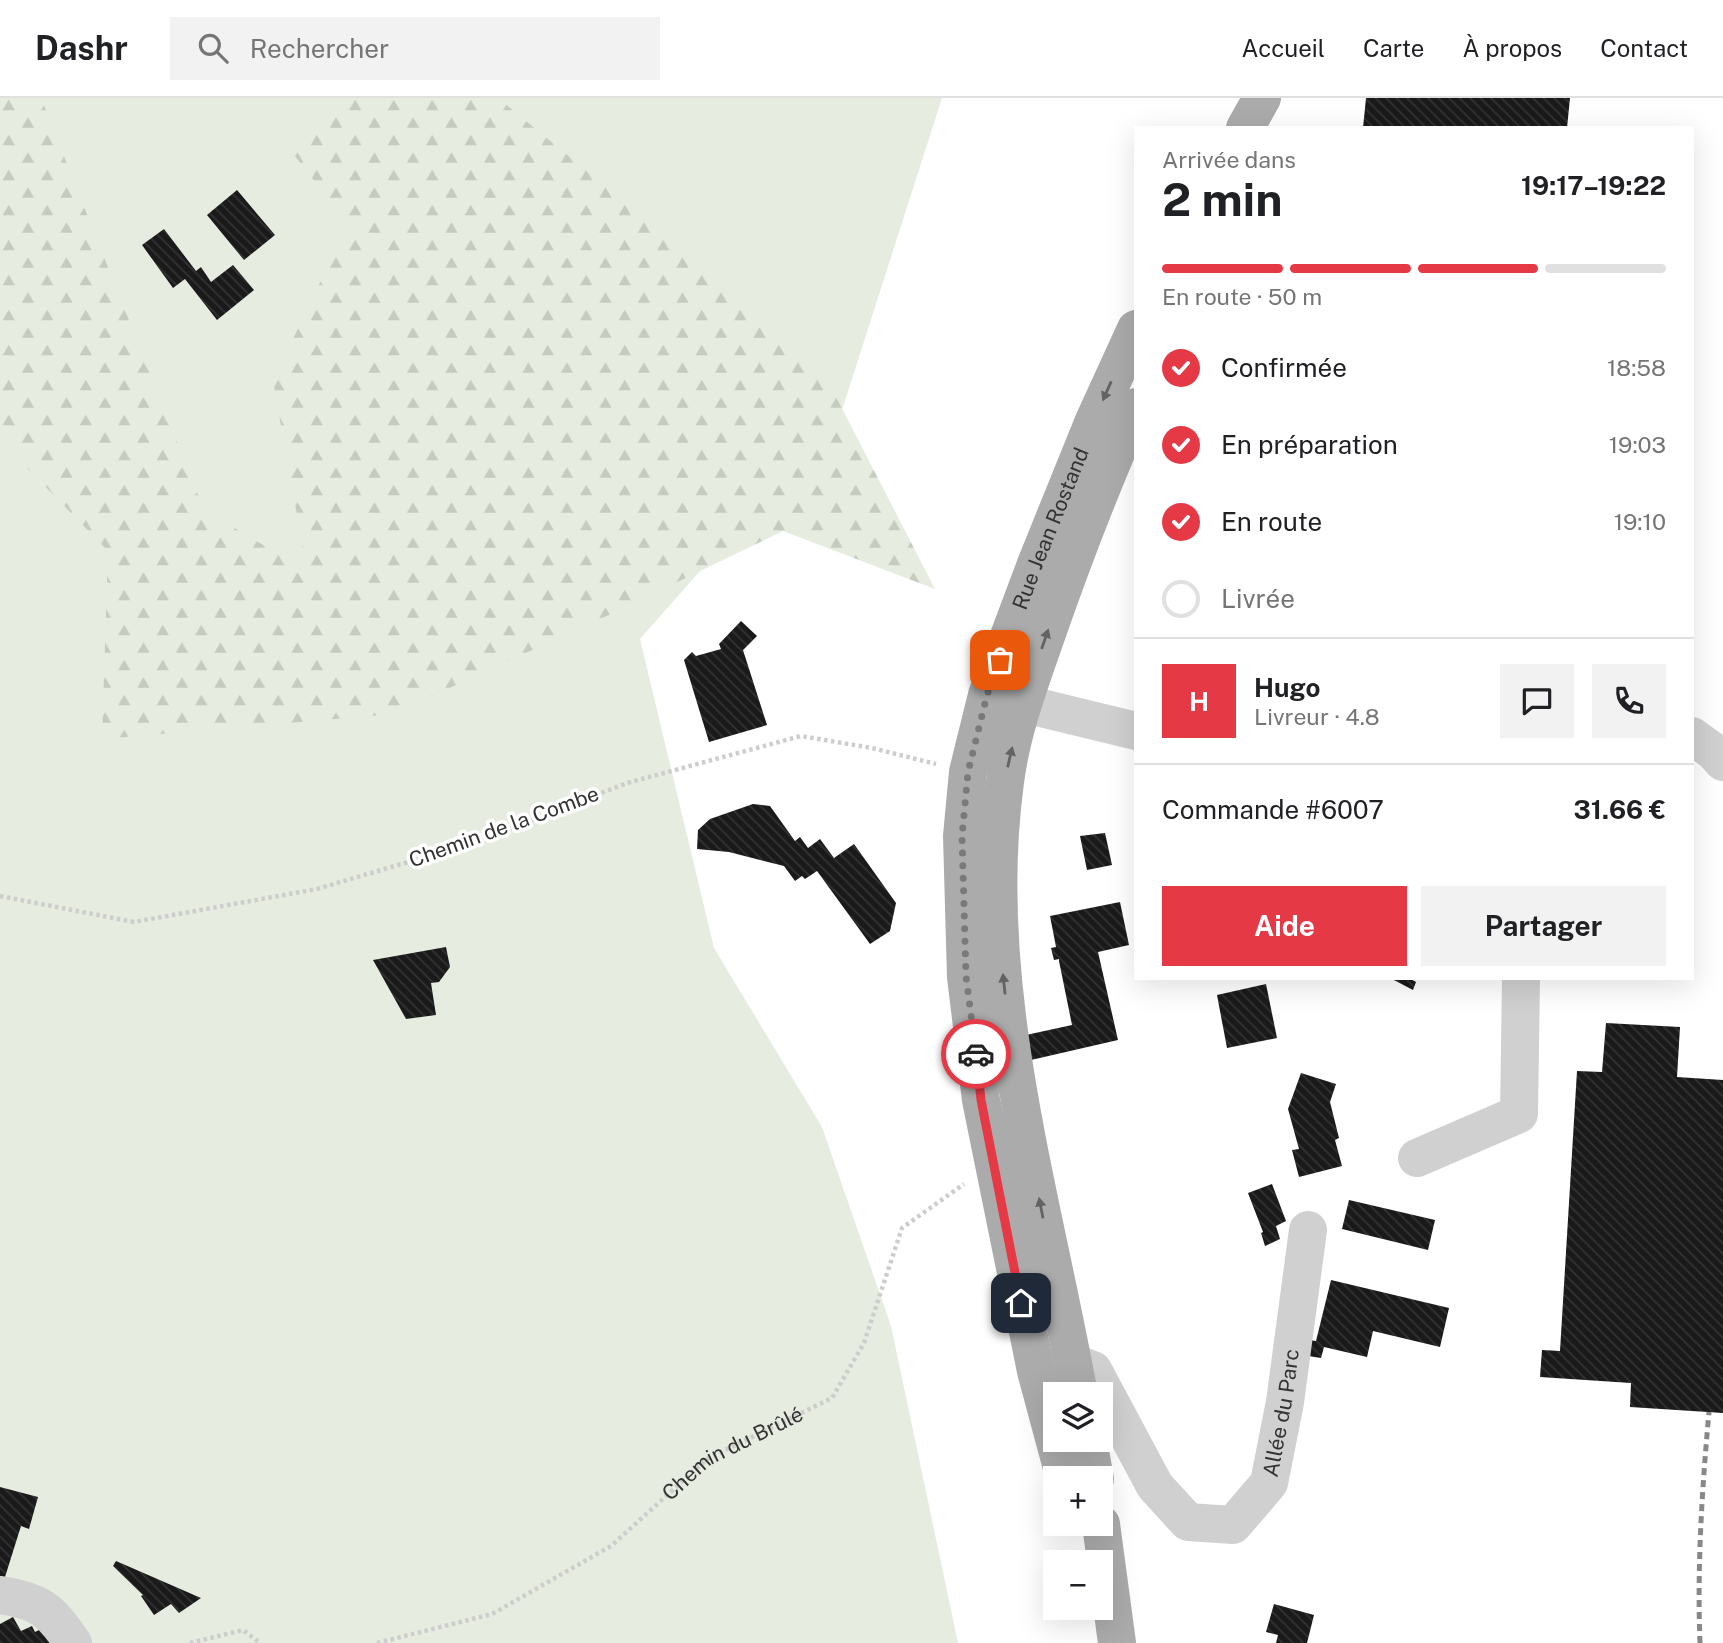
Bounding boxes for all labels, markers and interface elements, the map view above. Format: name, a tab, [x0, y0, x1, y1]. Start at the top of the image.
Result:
search box	[170, 17, 660, 80]
text: Dashr	[35, 29, 128, 67]
icon: search	[194, 29, 232, 67]
text: Rechercher	[250, 33, 389, 64]
text: Accueil	[1242, 34, 1325, 62]
text: Carte	[1363, 34, 1424, 62]
text: À propos	[1462, 34, 1562, 62]
text: Contact	[1600, 34, 1688, 62]
text: Arrivée dans	[1162, 146, 1296, 173]
text: 19:17–19:22	[1521, 170, 1666, 201]
text: 2 min	[1162, 172, 1282, 226]
text: En route · 50 m	[1162, 283, 1322, 310]
icon: check	[1162, 349, 1200, 387]
text: Confirmée	[1221, 352, 1347, 383]
text: 18:58	[1607, 354, 1666, 381]
one-way arrow	[1101, 381, 1113, 401]
icon: check	[1162, 426, 1200, 464]
text: En préparation	[1221, 429, 1398, 460]
text: 19:03	[1609, 431, 1666, 458]
street label: Rue Jean Rostand	[1007, 444, 1094, 613]
icon: check	[1162, 503, 1200, 541]
text: En route	[1221, 506, 1322, 537]
text: 19:10	[1614, 508, 1666, 535]
text: Livrée	[1221, 583, 1295, 614]
one-way arrow	[1040, 629, 1051, 650]
pin	[970, 630, 1030, 690]
icon: bag	[981, 641, 1019, 679]
button: chat	[1500, 664, 1574, 738]
button: phone	[1592, 664, 1666, 738]
text: Hugo	[1254, 672, 1320, 703]
text: H	[1189, 686, 1209, 717]
text: Livreur · 4.8	[1254, 703, 1380, 730]
one-way arrow	[1005, 746, 1016, 768]
street label: Chemin de la Combe	[406, 781, 602, 873]
text: Commande #6007	[1162, 794, 1384, 825]
text: 31.66 €	[1574, 794, 1666, 825]
button: Aide	[1162, 886, 1407, 966]
button: Partager	[1421, 886, 1666, 966]
one-way arrow	[999, 972, 1010, 994]
courier	[941, 1019, 1011, 1089]
icon: car	[957, 1035, 995, 1073]
one-way arrow	[1036, 1197, 1047, 1219]
pin	[991, 1273, 1051, 1333]
icon: home	[1002, 1284, 1040, 1322]
street label: Allée du Parc	[1258, 1347, 1304, 1479]
map controls	[1043, 1382, 1113, 1620]
button: layers	[1043, 1382, 1113, 1452]
street label: Chemin du Brûlé	[657, 1401, 807, 1505]
button: +	[1043, 1466, 1113, 1536]
button: −	[1043, 1550, 1113, 1620]

